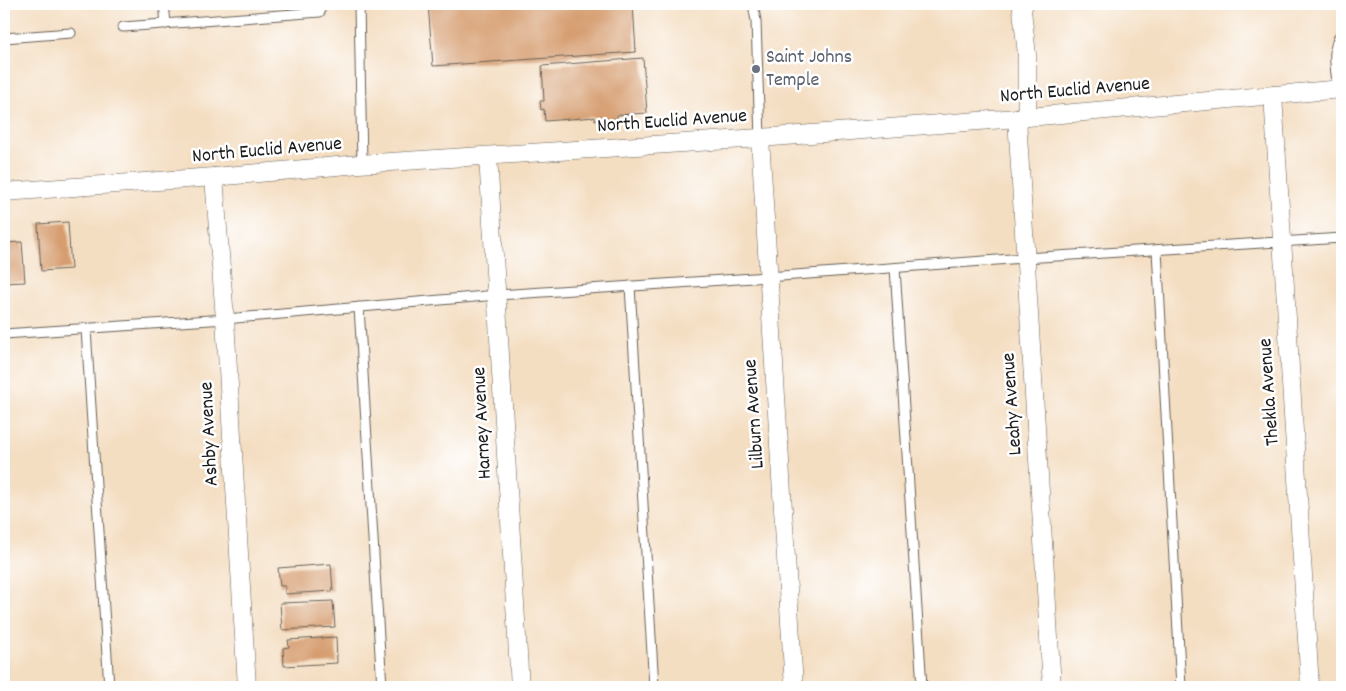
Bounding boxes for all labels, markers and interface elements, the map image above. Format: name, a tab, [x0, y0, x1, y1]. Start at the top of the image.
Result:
place label: Saint Johns Temple	[766, 44, 852, 95]
marker: Saint Johns Temple	[750, 63, 762, 75]
street label: North Euclid Avenue	[999, 70, 1151, 111]
street label: North Euclid Avenue	[596, 103, 748, 141]
street label: North Euclid Avenue	[191, 130, 343, 171]
street label: Thekla Avenue	[1252, 337, 1288, 447]
street label: Leahy Avenue	[995, 351, 1031, 456]
street label: Lilburn Avenue	[737, 358, 773, 470]
street label: Harney Avenue	[466, 366, 500, 480]
street label: Ashby Avenue	[193, 381, 227, 487]

